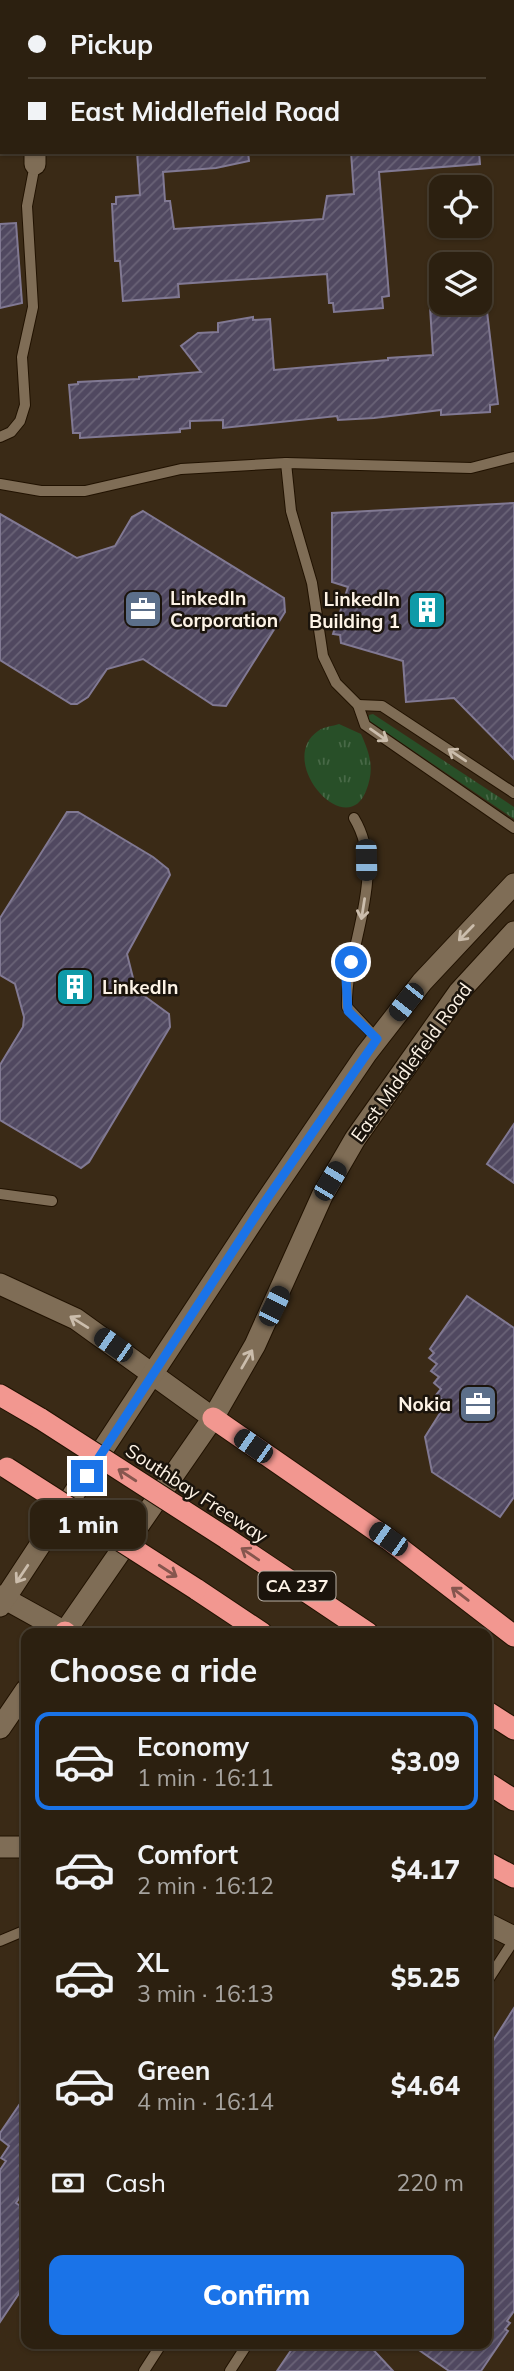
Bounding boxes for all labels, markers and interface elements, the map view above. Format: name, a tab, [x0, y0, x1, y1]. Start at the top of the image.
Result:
text: Pickup	[70, 28, 153, 61]
text: East Middlefield Road	[70, 95, 340, 128]
map controls	[429, 175, 492, 315]
button: locate	[429, 175, 492, 238]
button: layers	[429, 252, 492, 315]
place label: LinkedIn Corporation	[170, 586, 278, 632]
place label: LinkedIn Building 1	[309, 587, 400, 633]
office icon: LinkedIn Corporation	[122, 588, 164, 630]
building icon: LinkedIn Building 1	[406, 589, 448, 631]
one-way arrow	[369, 728, 388, 742]
one-way arrow	[448, 748, 467, 763]
car	[356, 839, 377, 881]
one-way arrow	[356, 897, 369, 920]
one-way arrow	[458, 925, 475, 942]
route start	[335, 946, 367, 978]
building icon: LinkedIn	[54, 966, 96, 1008]
place label: LinkedIn	[102, 975, 178, 999]
street label: East Middlefield Road	[345, 978, 477, 1146]
car	[385, 979, 428, 1025]
car	[311, 1158, 350, 1204]
car	[256, 1283, 293, 1329]
one-way arrow	[69, 1314, 89, 1328]
car	[90, 1324, 137, 1366]
one-way arrow	[240, 1349, 254, 1369]
office icon: Nokia	[457, 1383, 499, 1425]
place label: Nokia	[398, 1392, 451, 1416]
car	[230, 1425, 277, 1467]
street label: Southbay Freeway	[121, 1438, 273, 1548]
route end	[71, 1460, 103, 1492]
one-way arrow	[118, 1468, 138, 1482]
callout: 1 min	[29, 1500, 145, 1550]
text: 1 min	[57, 1510, 119, 1539]
car	[365, 1518, 412, 1560]
one-way arrow	[241, 1547, 260, 1562]
one-way arrow	[15, 1563, 29, 1583]
one-way arrow	[158, 1564, 177, 1578]
road number: CA 237	[258, 1572, 336, 1601]
one-way arrow	[452, 1586, 470, 1601]
text: Choose a ride	[49, 1650, 257, 1690]
icon: car	[53, 1730, 116, 1793]
text: Economy	[137, 1730, 249, 1763]
text: $3.09	[391, 1745, 460, 1778]
text: 1 min · 16:11	[137, 1763, 274, 1792]
icon: car	[53, 1838, 116, 1901]
text: Comfort	[137, 1838, 238, 1871]
text: $4.17	[391, 1853, 460, 1886]
text: 2 min · 16:12	[137, 1871, 274, 1900]
icon: car	[53, 1946, 116, 2009]
text: XL	[137, 1946, 169, 1979]
text: $5.25	[391, 1961, 460, 1994]
text: 3 min · 16:13	[137, 1979, 274, 2008]
icon: car	[53, 2054, 116, 2117]
text: Green	[137, 2054, 210, 2087]
text: $4.64	[391, 2069, 460, 2102]
text: 4 min · 16:14	[137, 2087, 274, 2116]
icon: cash	[49, 2164, 87, 2202]
text: Cash	[105, 2166, 166, 2199]
text: 220 m	[396, 2168, 464, 2197]
button: Confirm	[49, 2255, 464, 2335]

